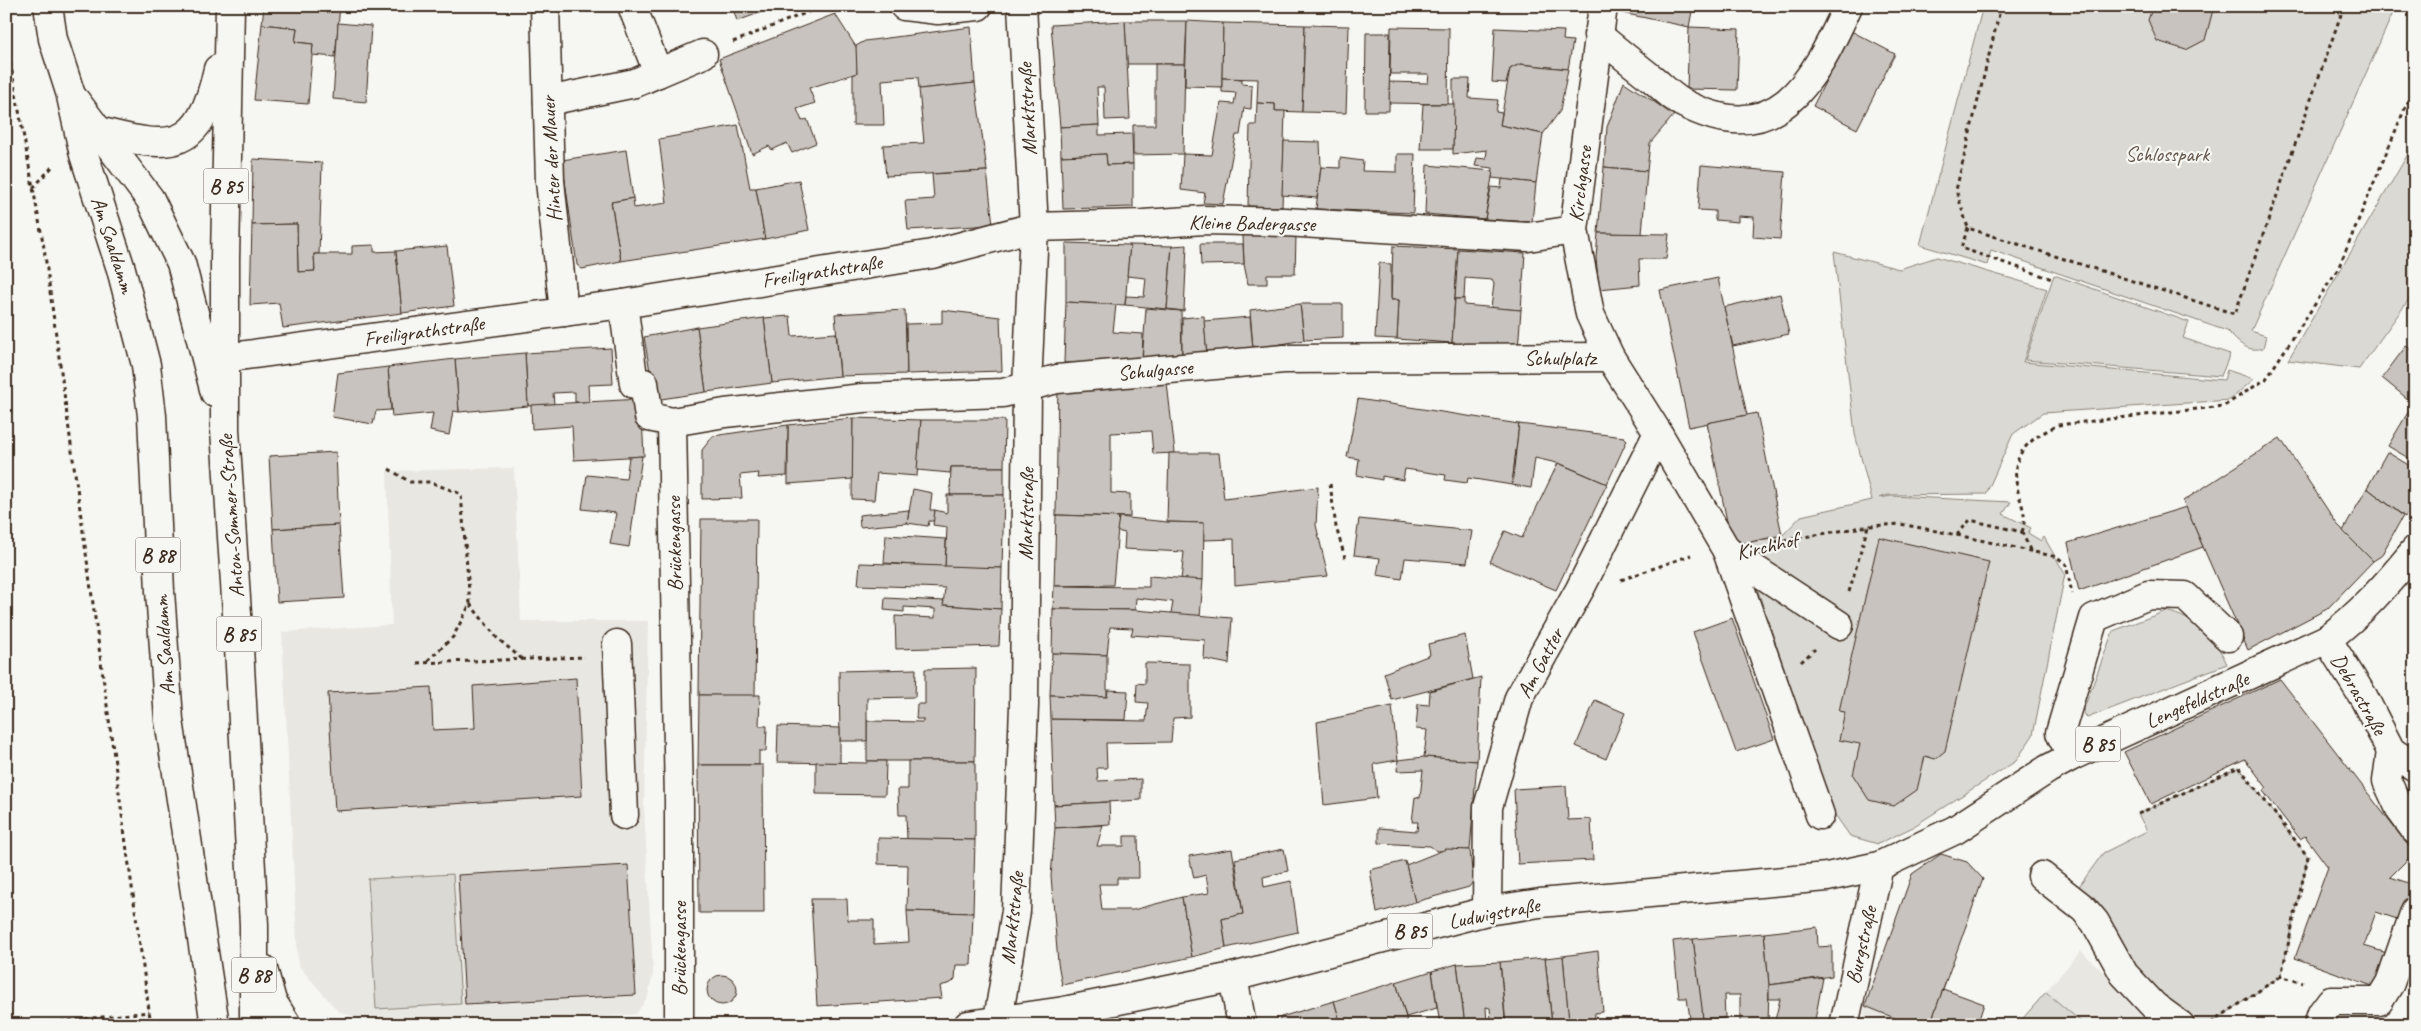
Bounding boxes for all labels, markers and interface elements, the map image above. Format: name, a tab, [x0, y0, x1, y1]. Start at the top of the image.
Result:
street label: Marktstraße	[1011, 60, 1042, 156]
street label: Hinter der Mauer	[535, 94, 567, 223]
park label: Schlosspark	[2125, 141, 2210, 167]
street label: Kirchgasse	[1562, 143, 1598, 223]
road number: B 85	[204, 168, 248, 204]
street label: Am Saaldamm	[85, 193, 141, 298]
street label: Kleine Badergasse	[1189, 209, 1318, 237]
street label: Freiligrathstraße	[760, 248, 886, 293]
street label: Freiligrathstraße	[362, 309, 488, 352]
street label: Schulplatz	[1524, 345, 1598, 371]
street label: Schulgasse	[1116, 354, 1195, 386]
street label: Anton-Sommer-Straße	[212, 432, 250, 598]
street label: Marktstraße	[1012, 465, 1040, 560]
street label: Brückengasse	[660, 495, 688, 592]
street label: Kirchhof	[1734, 525, 1804, 566]
road number: B 88	[136, 538, 180, 572]
street label: Am Saaldamm	[147, 593, 180, 696]
road number: B 85	[216, 616, 262, 652]
street label: Am Gatter	[1511, 622, 1570, 702]
street label: Debrastraße	[2325, 649, 2394, 741]
street label: Lengefeldstraße	[2141, 665, 2255, 734]
road number: B 85	[2076, 726, 2120, 762]
street label: Marktstraße	[994, 868, 1030, 965]
street label: Ludwigstraße	[1446, 891, 1544, 935]
street label: Brückengasse	[666, 900, 692, 996]
street label: Burgstraße	[1839, 901, 1883, 986]
road number: B 85	[1388, 914, 1432, 948]
road number: B 88	[232, 958, 276, 992]

